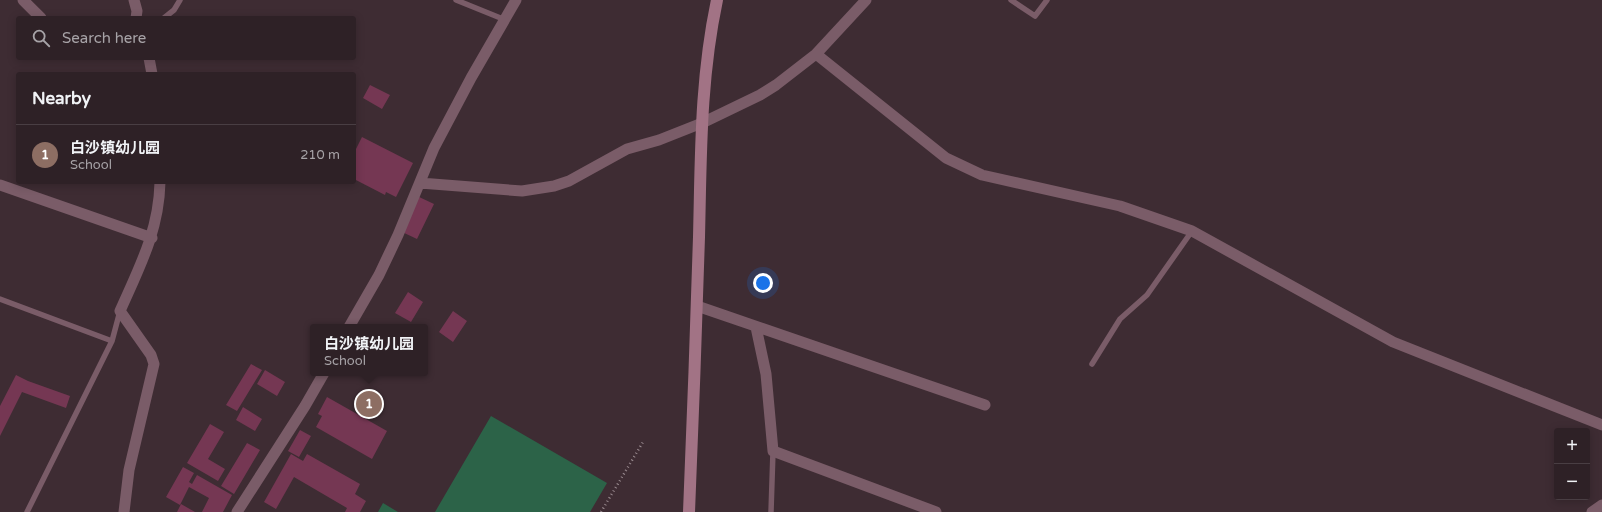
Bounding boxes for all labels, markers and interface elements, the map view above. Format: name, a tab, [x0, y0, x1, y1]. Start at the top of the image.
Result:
search box	[16, 16, 356, 60]
icon: search	[30, 27, 52, 49]
text: Search here	[62, 29, 146, 47]
text: Nearby	[32, 88, 91, 109]
text: 白沙镇幼儿园	[70, 139, 160, 157]
text: 1	[41, 147, 49, 163]
text: 210 m	[300, 147, 340, 163]
text: School	[70, 157, 112, 173]
your location	[753, 273, 773, 293]
popup	[310, 324, 428, 376]
text: 白沙镇幼儿园	[324, 335, 414, 353]
text: School	[324, 353, 366, 369]
pin: 1	[356, 389, 382, 419]
map controls	[1554, 428, 1590, 500]
button: +	[1554, 428, 1590, 464]
button: −	[1554, 464, 1590, 500]

